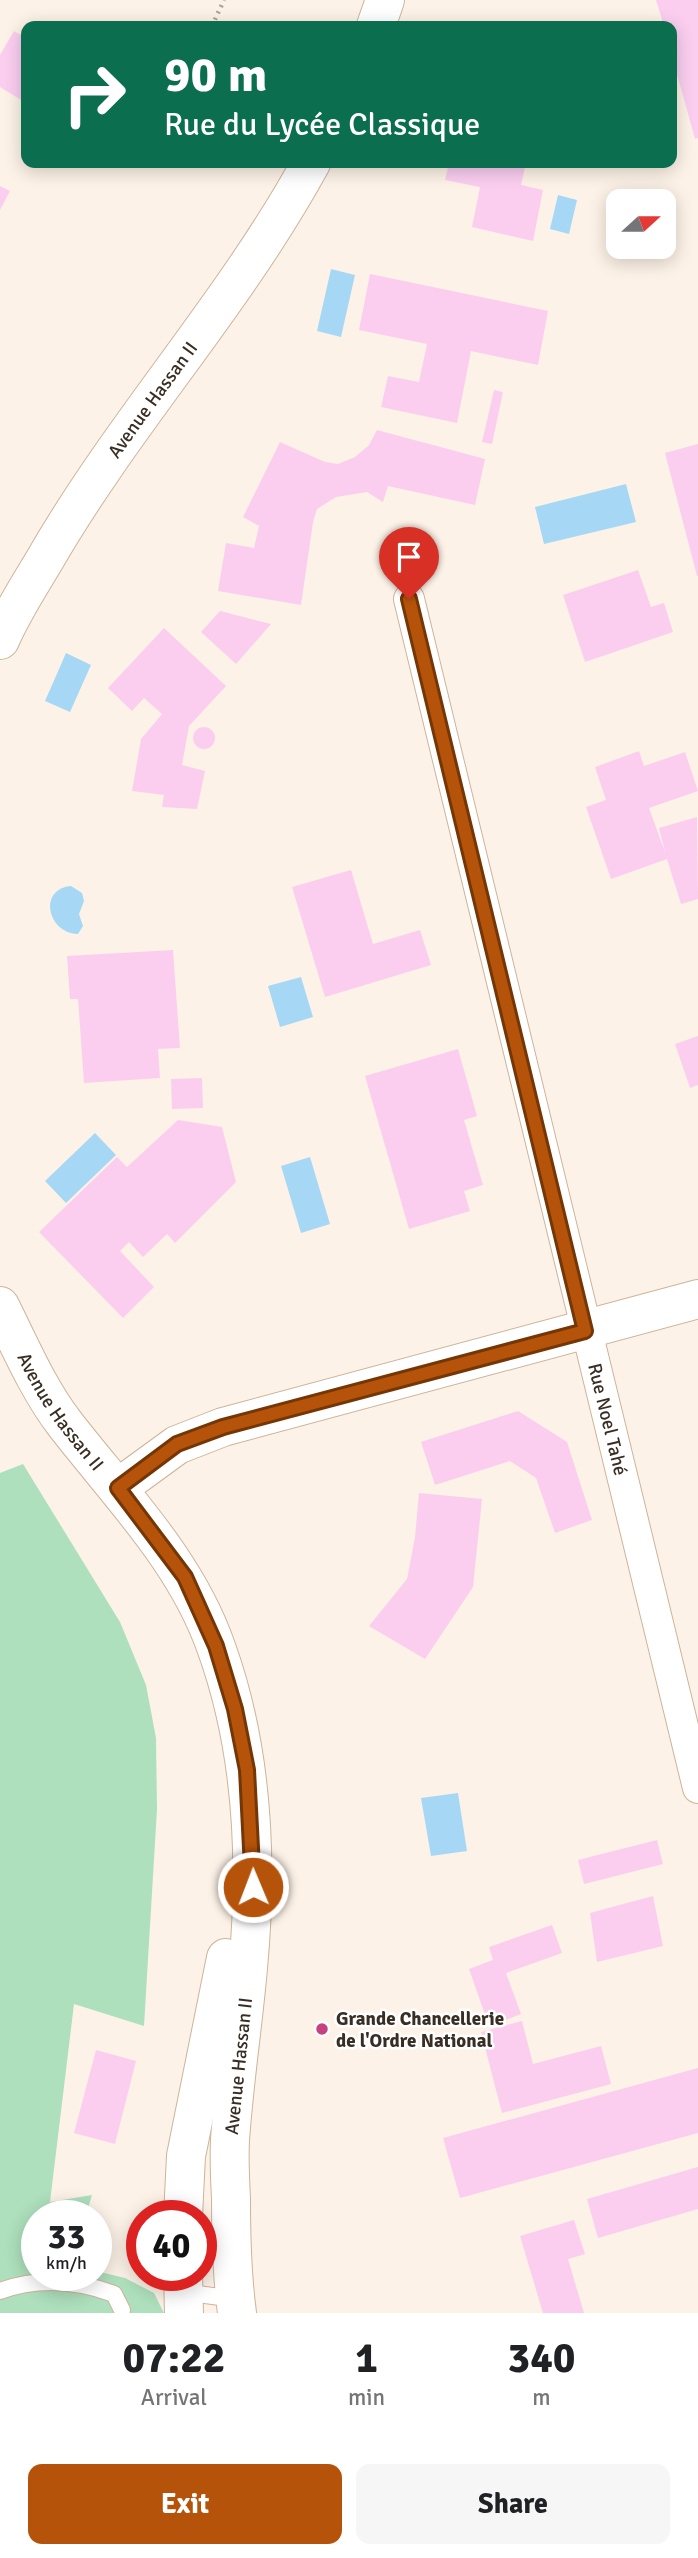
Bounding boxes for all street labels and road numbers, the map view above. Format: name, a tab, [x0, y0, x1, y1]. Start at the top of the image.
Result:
street label: Avenue Hassan II	[103, 337, 203, 463]
street label: Avenue Hassan II	[12, 1349, 109, 1476]
street label: Rue Noel Tahé	[582, 1361, 633, 1478]
street label: Avenue Hassan II	[220, 1996, 258, 2136]

